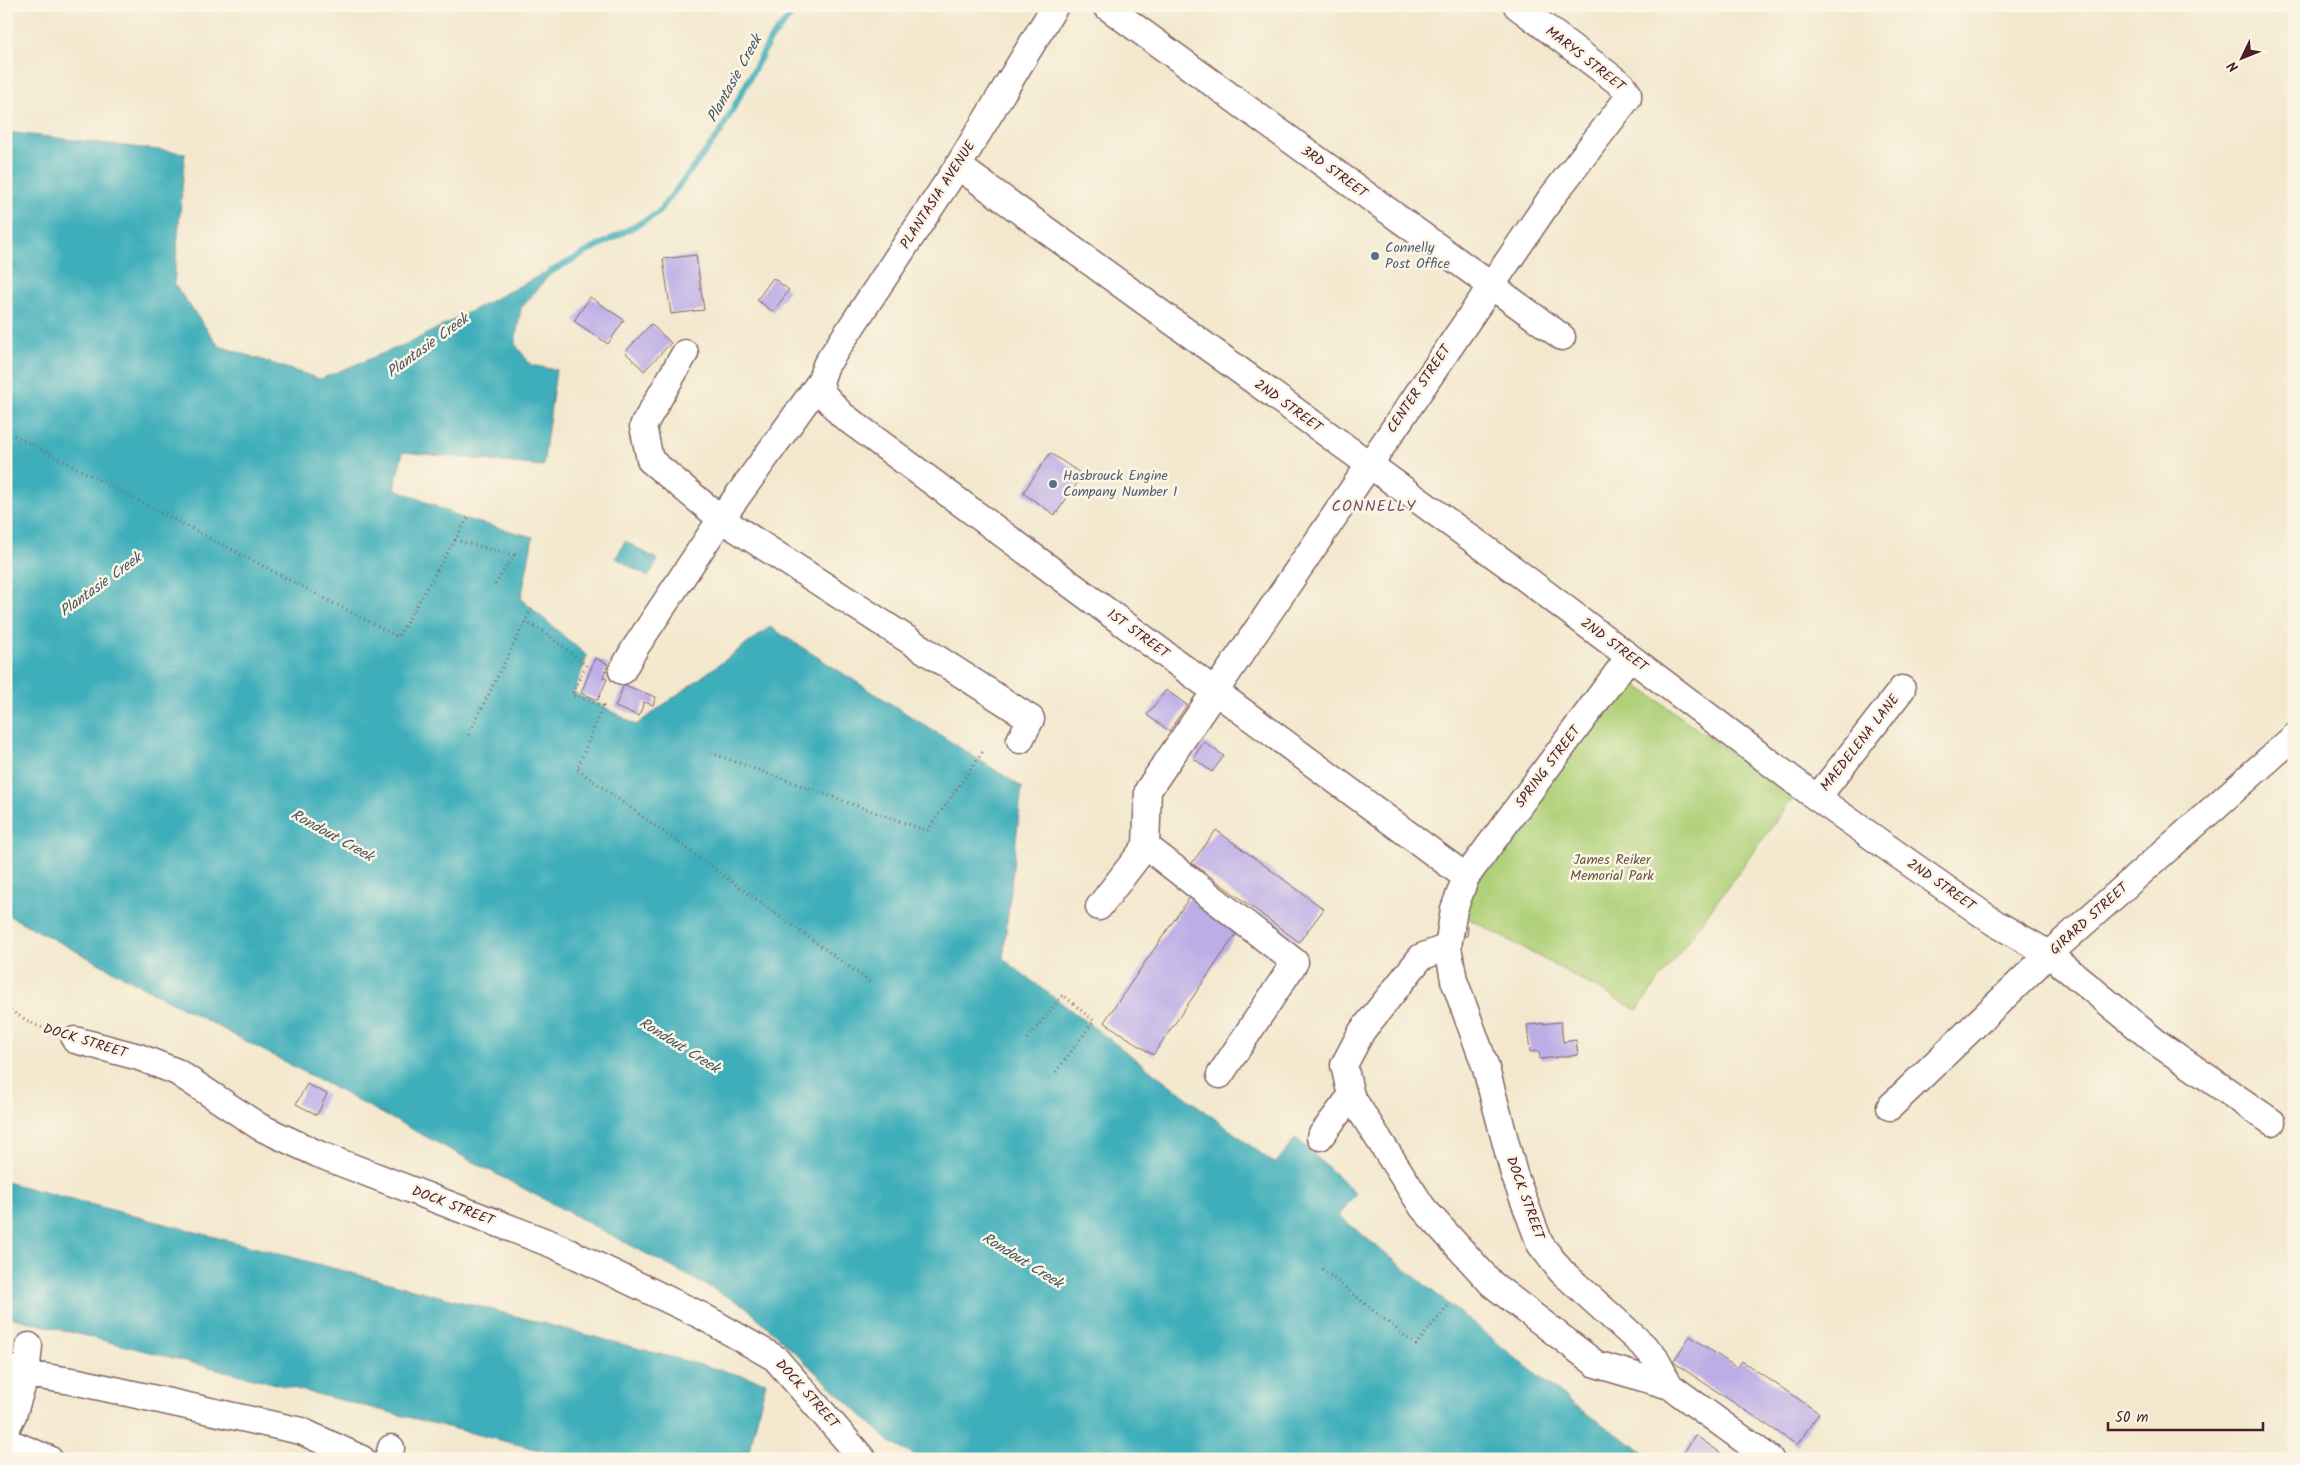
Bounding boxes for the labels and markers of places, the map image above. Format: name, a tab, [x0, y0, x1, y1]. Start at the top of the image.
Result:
place label: Connelly Post Office	[1385, 237, 1450, 275]
marker: Connelly Post Office	[1369, 250, 1381, 262]
place label: Hasbrouck Engine Company Number 1	[1063, 465, 1177, 503]
marker: Hasbrouck Engine Company Number 1	[1047, 478, 1059, 490]

